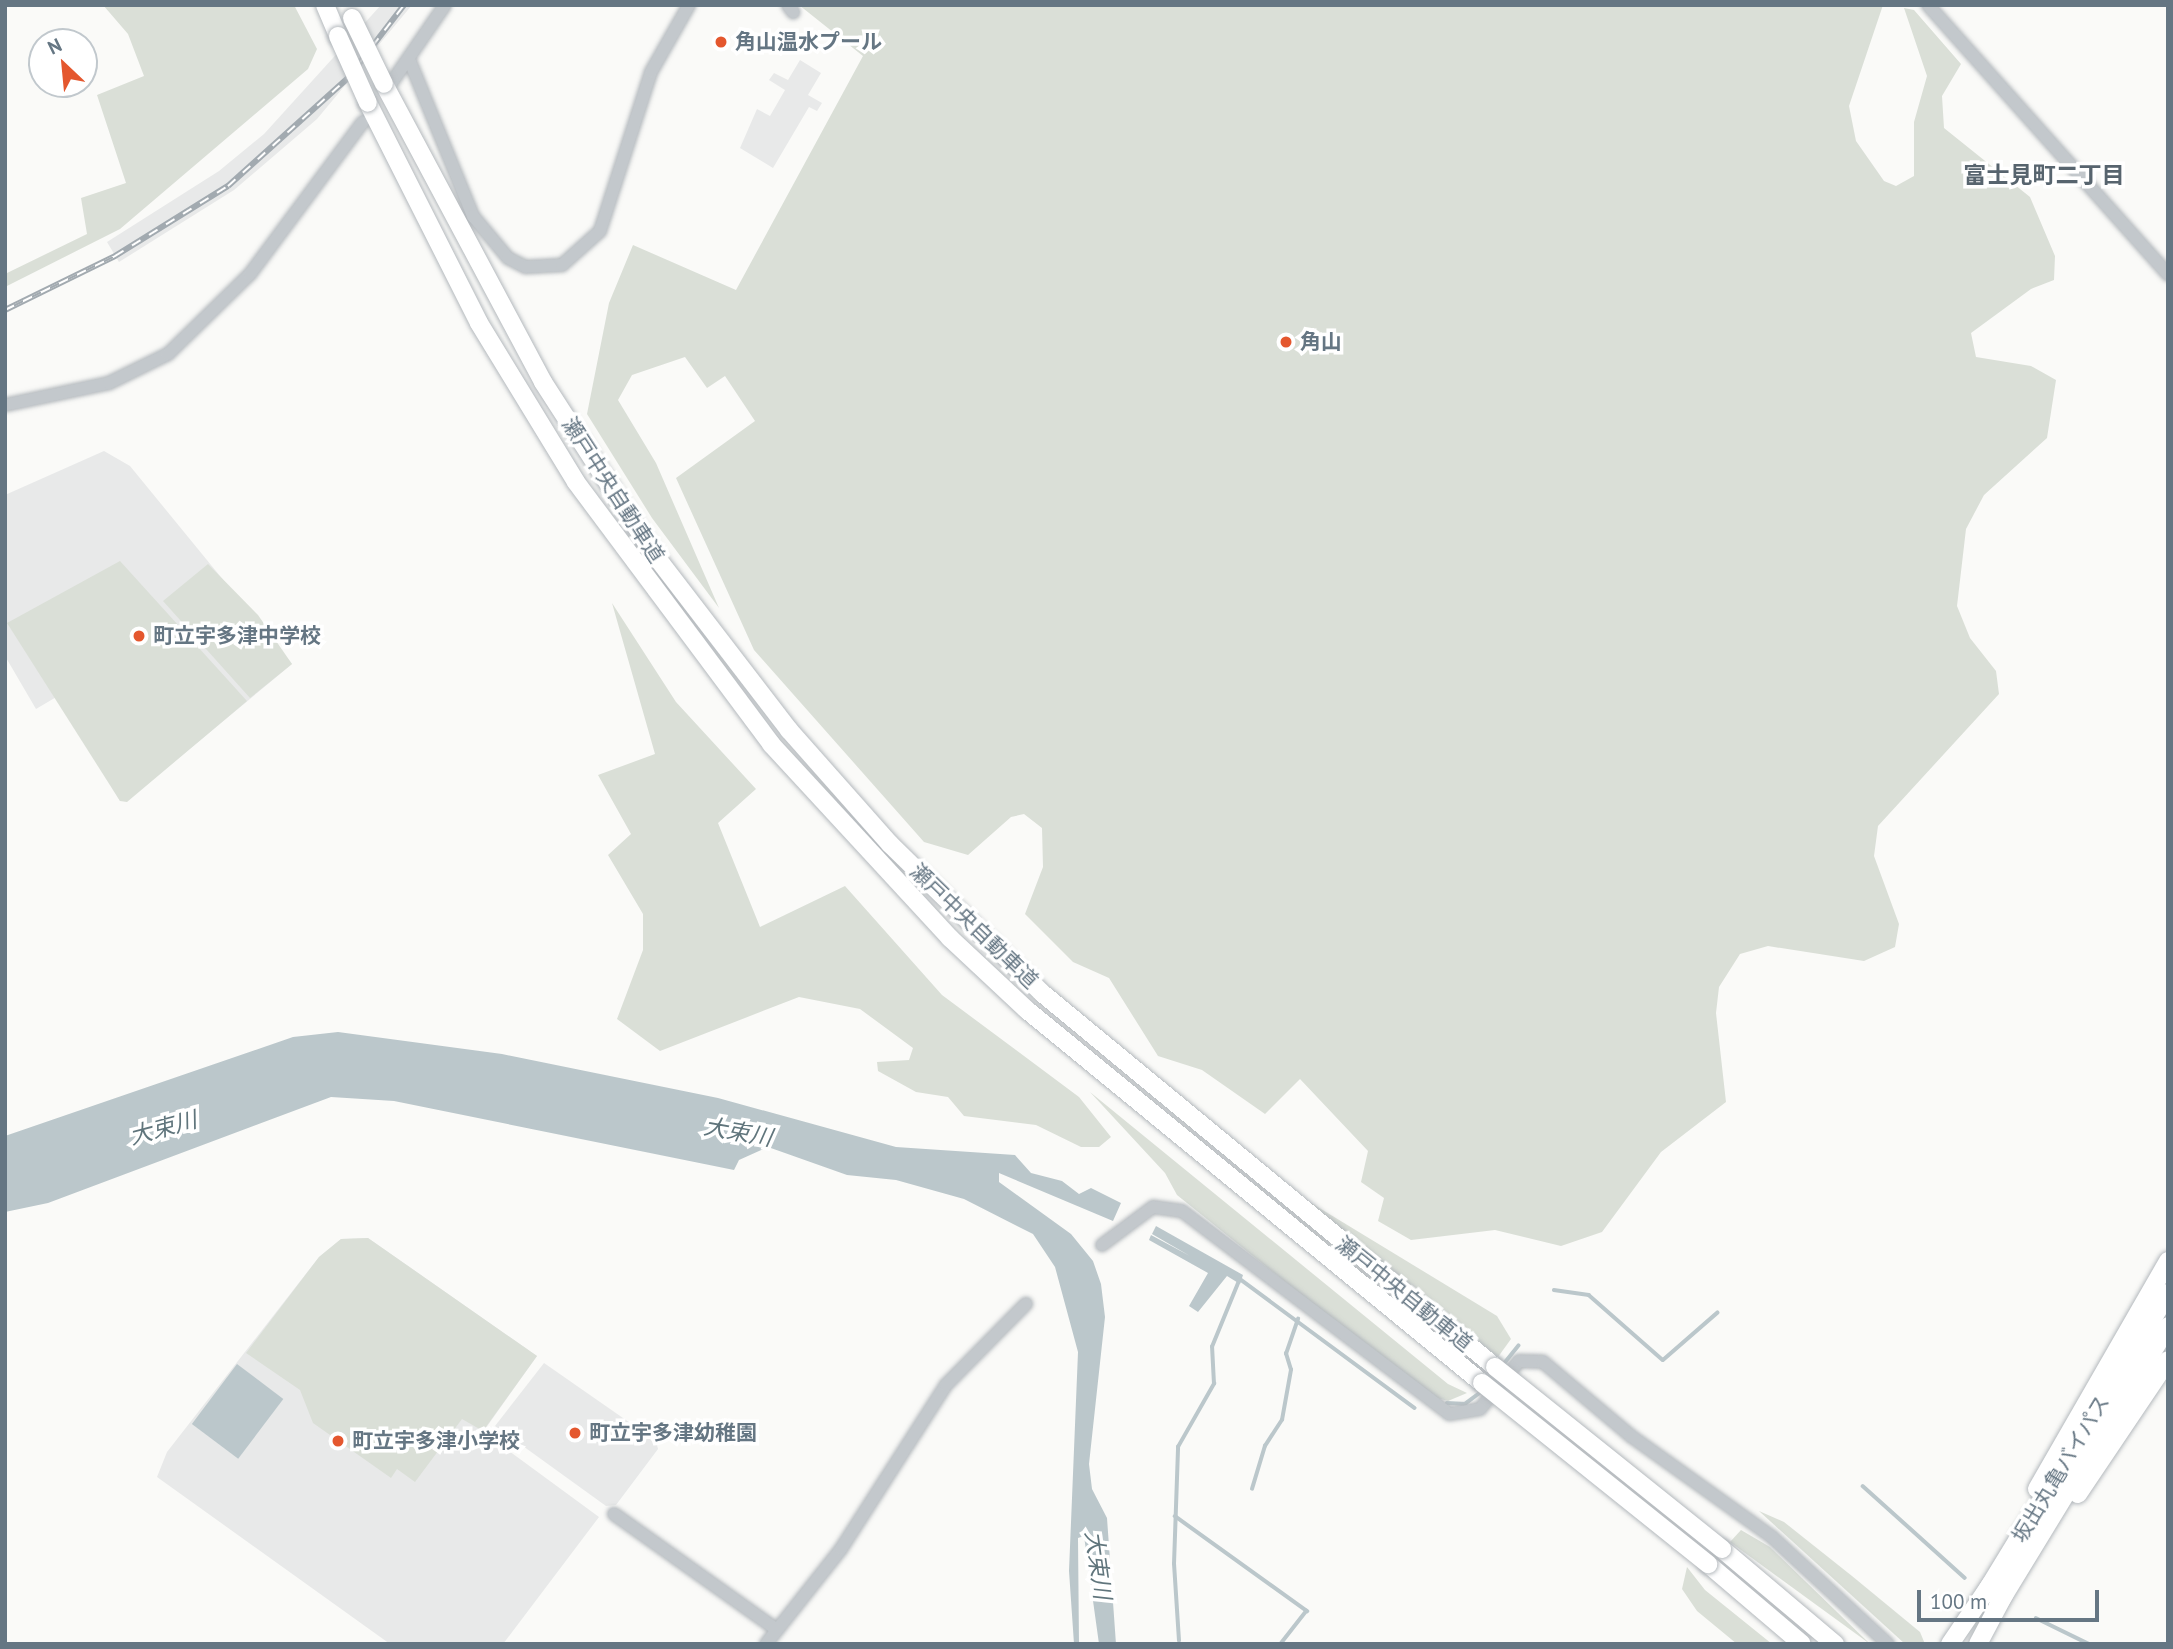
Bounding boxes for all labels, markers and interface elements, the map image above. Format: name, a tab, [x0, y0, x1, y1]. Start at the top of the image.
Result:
north arrow	[28, 28, 98, 98]
place label: 角山温水プール	[735, 29, 882, 55]
text: N	[44, 32, 66, 59]
marker: 角山温水プール	[713, 34, 729, 50]
district label: 富士見町二丁目	[1964, 161, 2124, 189]
place label: 角山	[1300, 329, 1342, 355]
marker: 角山	[1278, 334, 1294, 350]
street label: 瀬戸中央自動車道	[557, 413, 669, 567]
place label: 町立宇多津中学校	[153, 623, 321, 649]
marker: 町立宇多津中学校	[131, 628, 147, 644]
street label: 瀬戸中央自動車道	[905, 859, 1043, 993]
water label: 大束川	[126, 1106, 200, 1150]
water label: 大束川	[702, 1112, 774, 1152]
street label: 瀬戸中央自動車道	[1331, 1231, 1477, 1357]
street label: 坂出丸亀バイパス	[2007, 1391, 2115, 1547]
place label: 町立宇多津幼稚園	[589, 1420, 757, 1446]
marker: 町立宇多津幼稚園	[567, 1425, 583, 1441]
place label: 町立宇多津小学校	[352, 1428, 520, 1454]
marker: 町立宇多津小学校	[330, 1433, 346, 1449]
water label: 大束川	[1080, 1529, 1116, 1601]
scale bar	[1921, 1576, 2103, 1620]
text: 100 m	[1930, 1588, 1987, 1615]

